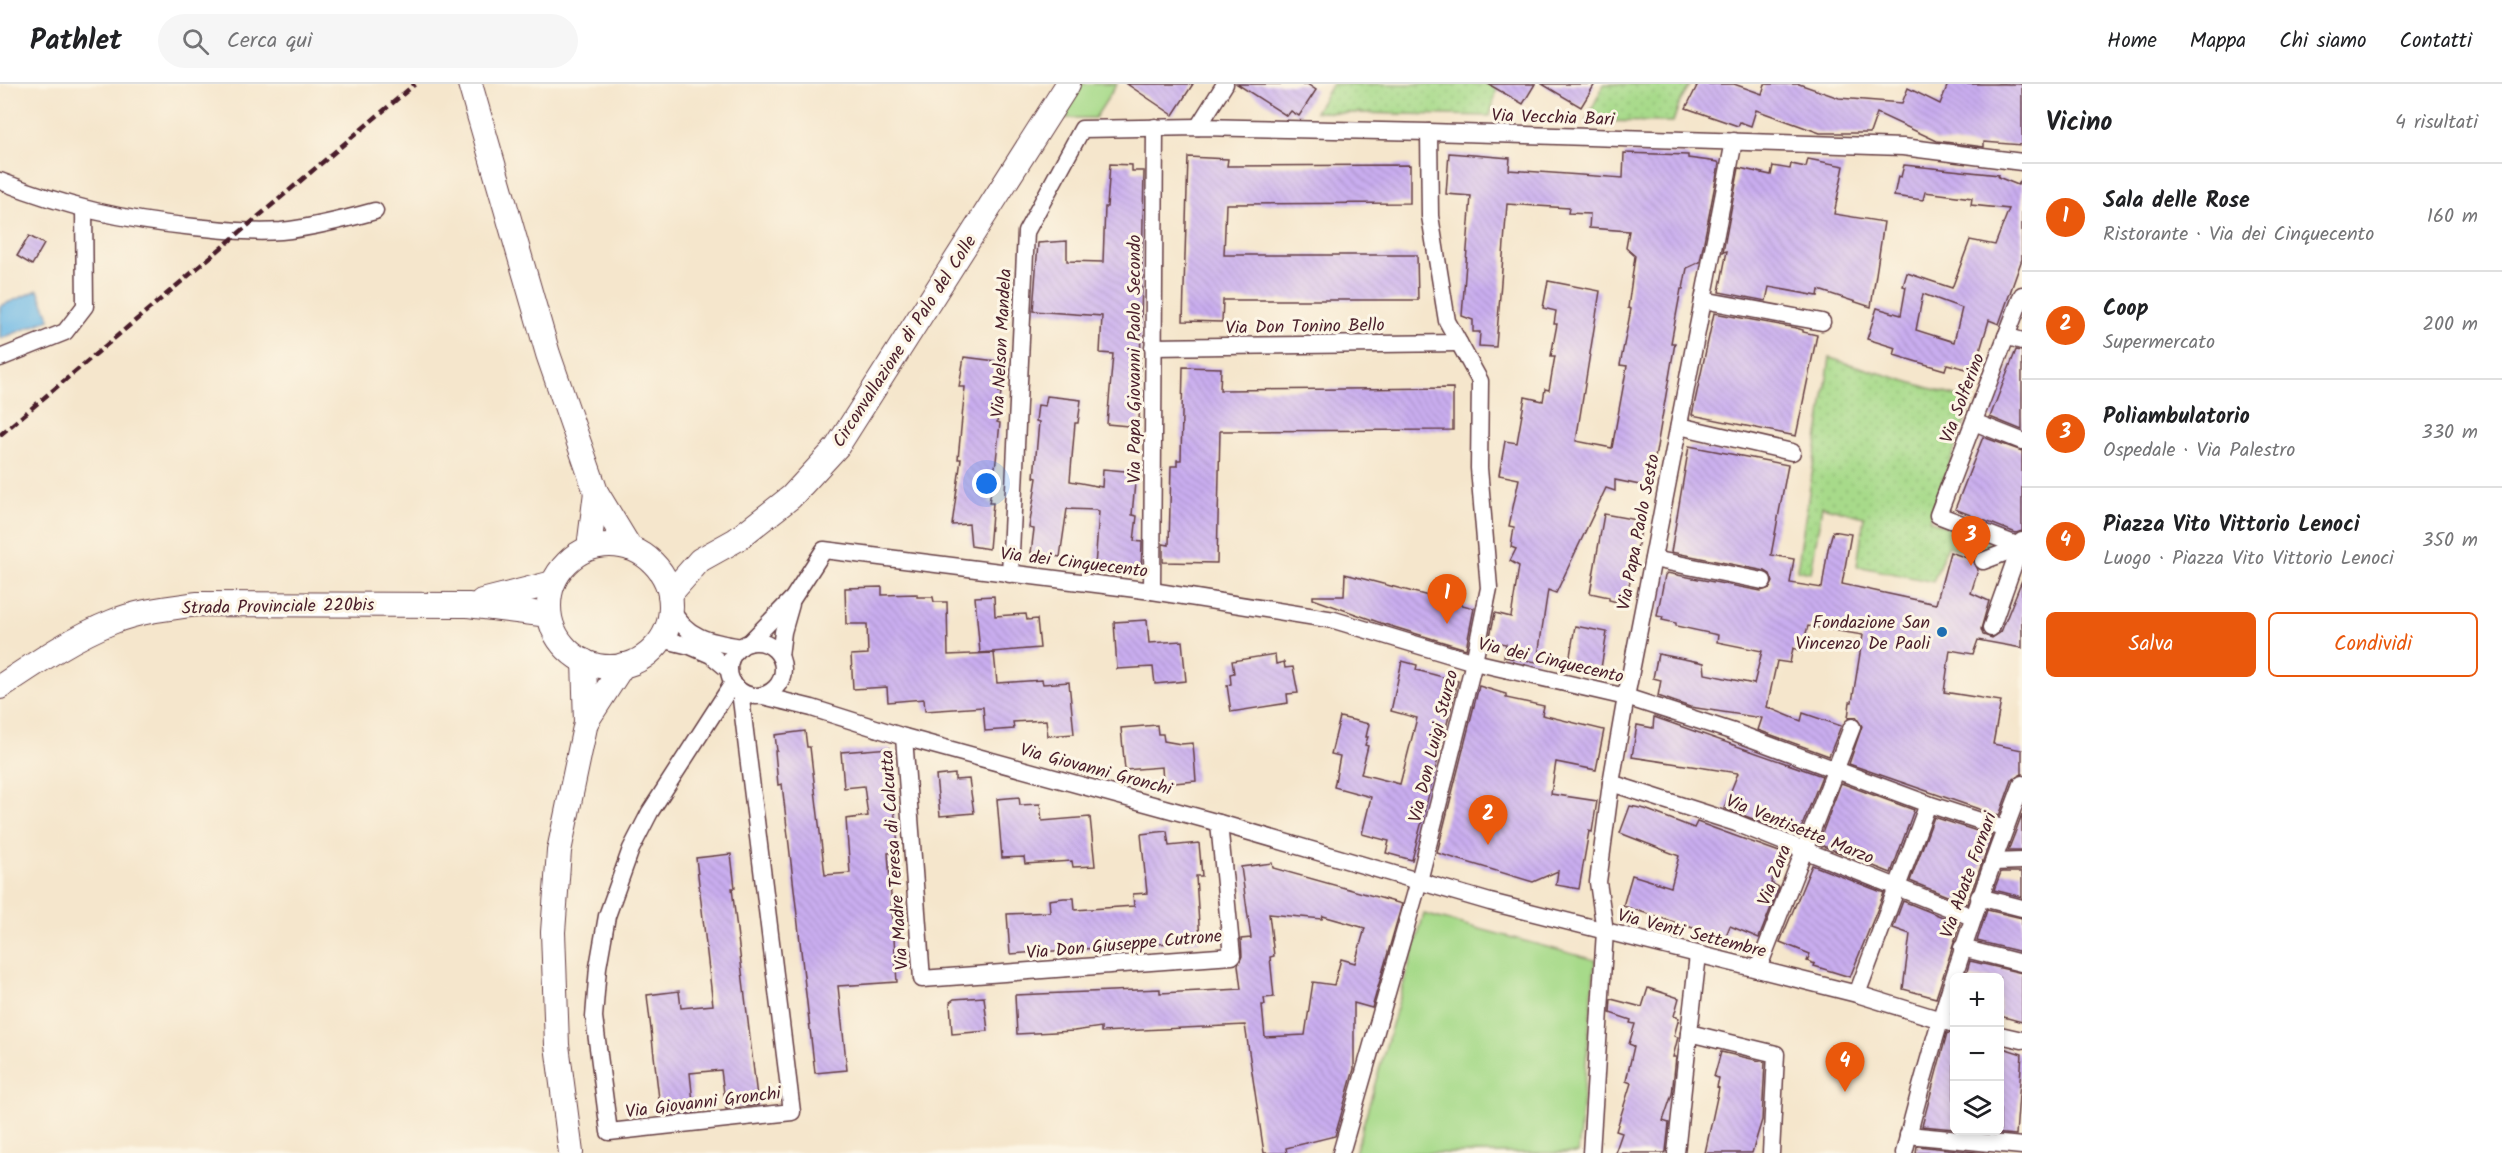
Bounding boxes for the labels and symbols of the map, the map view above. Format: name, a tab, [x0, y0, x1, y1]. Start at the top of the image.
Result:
street label: Via Vecchia Bari	[1491, 102, 1616, 135]
street label: Circonvallazione di Palo del Colle	[825, 230, 985, 454]
street label: Via Papa Giovanni Paolo Secondo	[1121, 235, 1150, 483]
street label: Via Nelson Mandela	[984, 268, 1021, 418]
street label: Via Don Tonino Bello	[1225, 312, 1385, 343]
street label: Via Solferino	[1933, 349, 1994, 448]
street label: Via Papa Paolo Sesto	[1610, 452, 1669, 613]
your location	[972, 469, 1001, 498]
pin: 3	[1952, 516, 1990, 566]
street label: Via dei Cinquecento	[998, 540, 1149, 587]
pin: 1	[1428, 574, 1466, 624]
street label: Strada Provinciale 220bis	[181, 591, 375, 624]
place label: Fondazione San Vincenzo De Paoli	[1796, 609, 1931, 659]
marker: Fondazione San Vincenzo De Paoli	[1935, 625, 1949, 639]
street label: Via dei Cinquecento	[1475, 631, 1626, 692]
street label: Via Don Luigi Sturzo	[1401, 667, 1467, 826]
street label: Via Giovanni Gronchi	[1016, 736, 1176, 805]
street label: Via Madre Teresa di Calcutta	[873, 749, 918, 971]
street label: Via Ventisette Marzo	[1721, 787, 1878, 873]
pin: 2	[1468, 796, 1508, 845]
street label: Via Abate Fornari	[1933, 808, 2006, 943]
street label: Via Zara	[1750, 841, 1800, 910]
street label: Via Venti Settembre	[1614, 902, 1769, 967]
street label: Via Don Giuseppe Cutrone	[1025, 922, 1223, 969]
pin: 4	[1826, 1042, 1864, 1092]
street label: Via Giovanni Gronchi	[624, 1079, 783, 1127]

